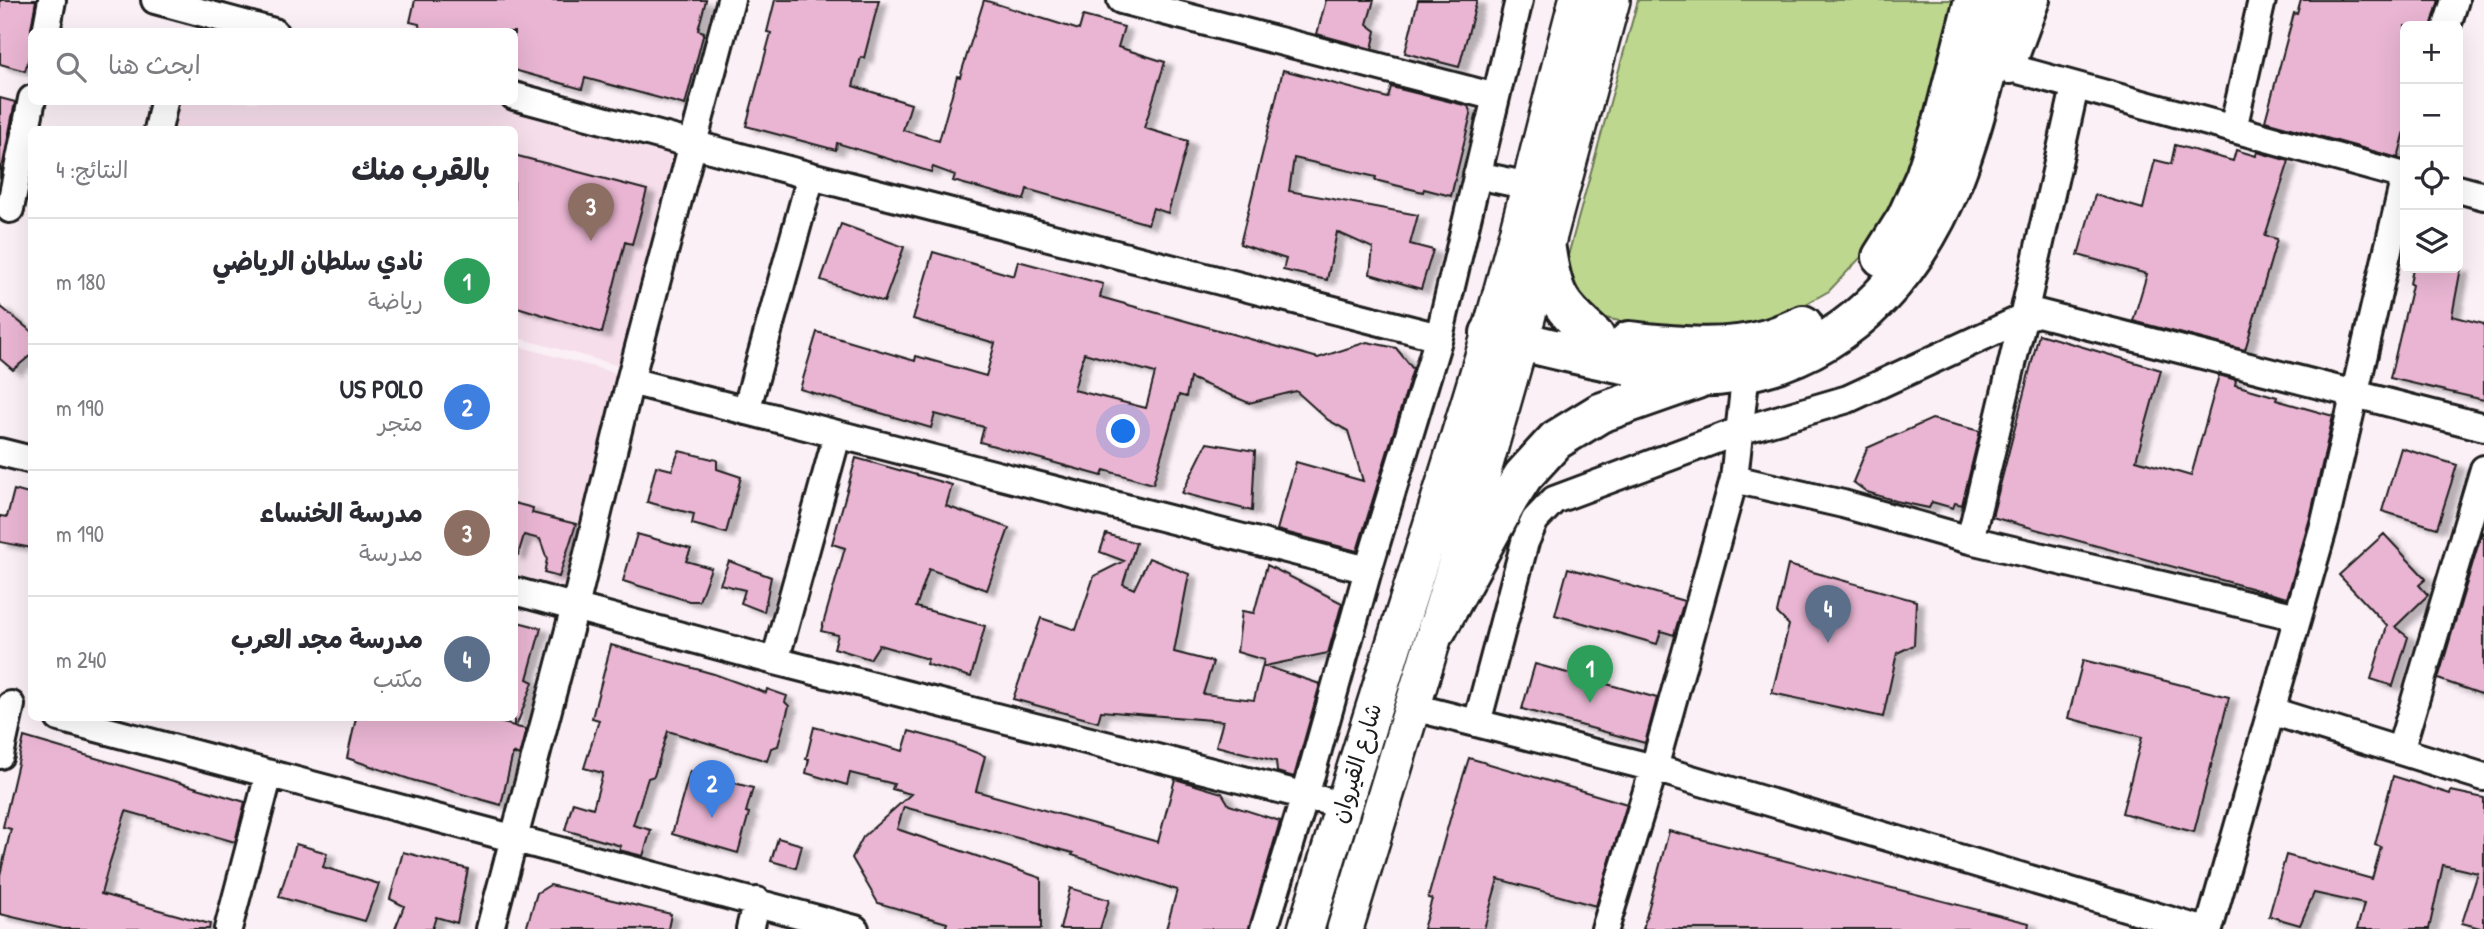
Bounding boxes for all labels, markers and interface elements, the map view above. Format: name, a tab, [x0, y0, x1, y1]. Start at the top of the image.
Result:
map controls	[2400, 21, 2463, 273]
button: +	[2400, 21, 2463, 84]
search box	[28, 28, 518, 105]
text: ابحث هنا	[108, 47, 201, 82]
icon: search	[52, 48, 90, 86]
button: −	[2400, 84, 2463, 147]
button: locate	[2400, 147, 2463, 210]
text: بالقرب منك	[352, 149, 490, 189]
text: النتائج: 4	[56, 154, 128, 185]
pin: 3	[568, 183, 614, 241]
button: layers	[2400, 210, 2463, 273]
text: نادي سلطان الرياضي	[213, 243, 423, 278]
text: 180 m	[56, 266, 106, 297]
text: 1	[463, 266, 471, 297]
text: رياضة	[368, 285, 423, 316]
text: US POLO	[340, 371, 423, 406]
text: 190 m	[56, 392, 104, 423]
text: 2	[462, 392, 472, 423]
text: متجر	[378, 407, 423, 438]
your location	[1106, 414, 1140, 448]
text: مدرسة الخنساء	[260, 495, 423, 530]
text: 190 m	[56, 518, 104, 549]
text: 3	[462, 518, 472, 549]
text: مدرسة	[359, 537, 423, 568]
pin: 4	[1805, 585, 1851, 643]
text: مدرسة مجد العرب	[231, 621, 423, 656]
text: 240 m	[56, 644, 107, 675]
text: 4	[463, 644, 471, 675]
pin: 1	[1567, 645, 1613, 703]
text: مكتب	[373, 663, 423, 694]
street label: شارع القيروان	[1323, 699, 1389, 827]
pin: 2	[689, 760, 735, 818]

